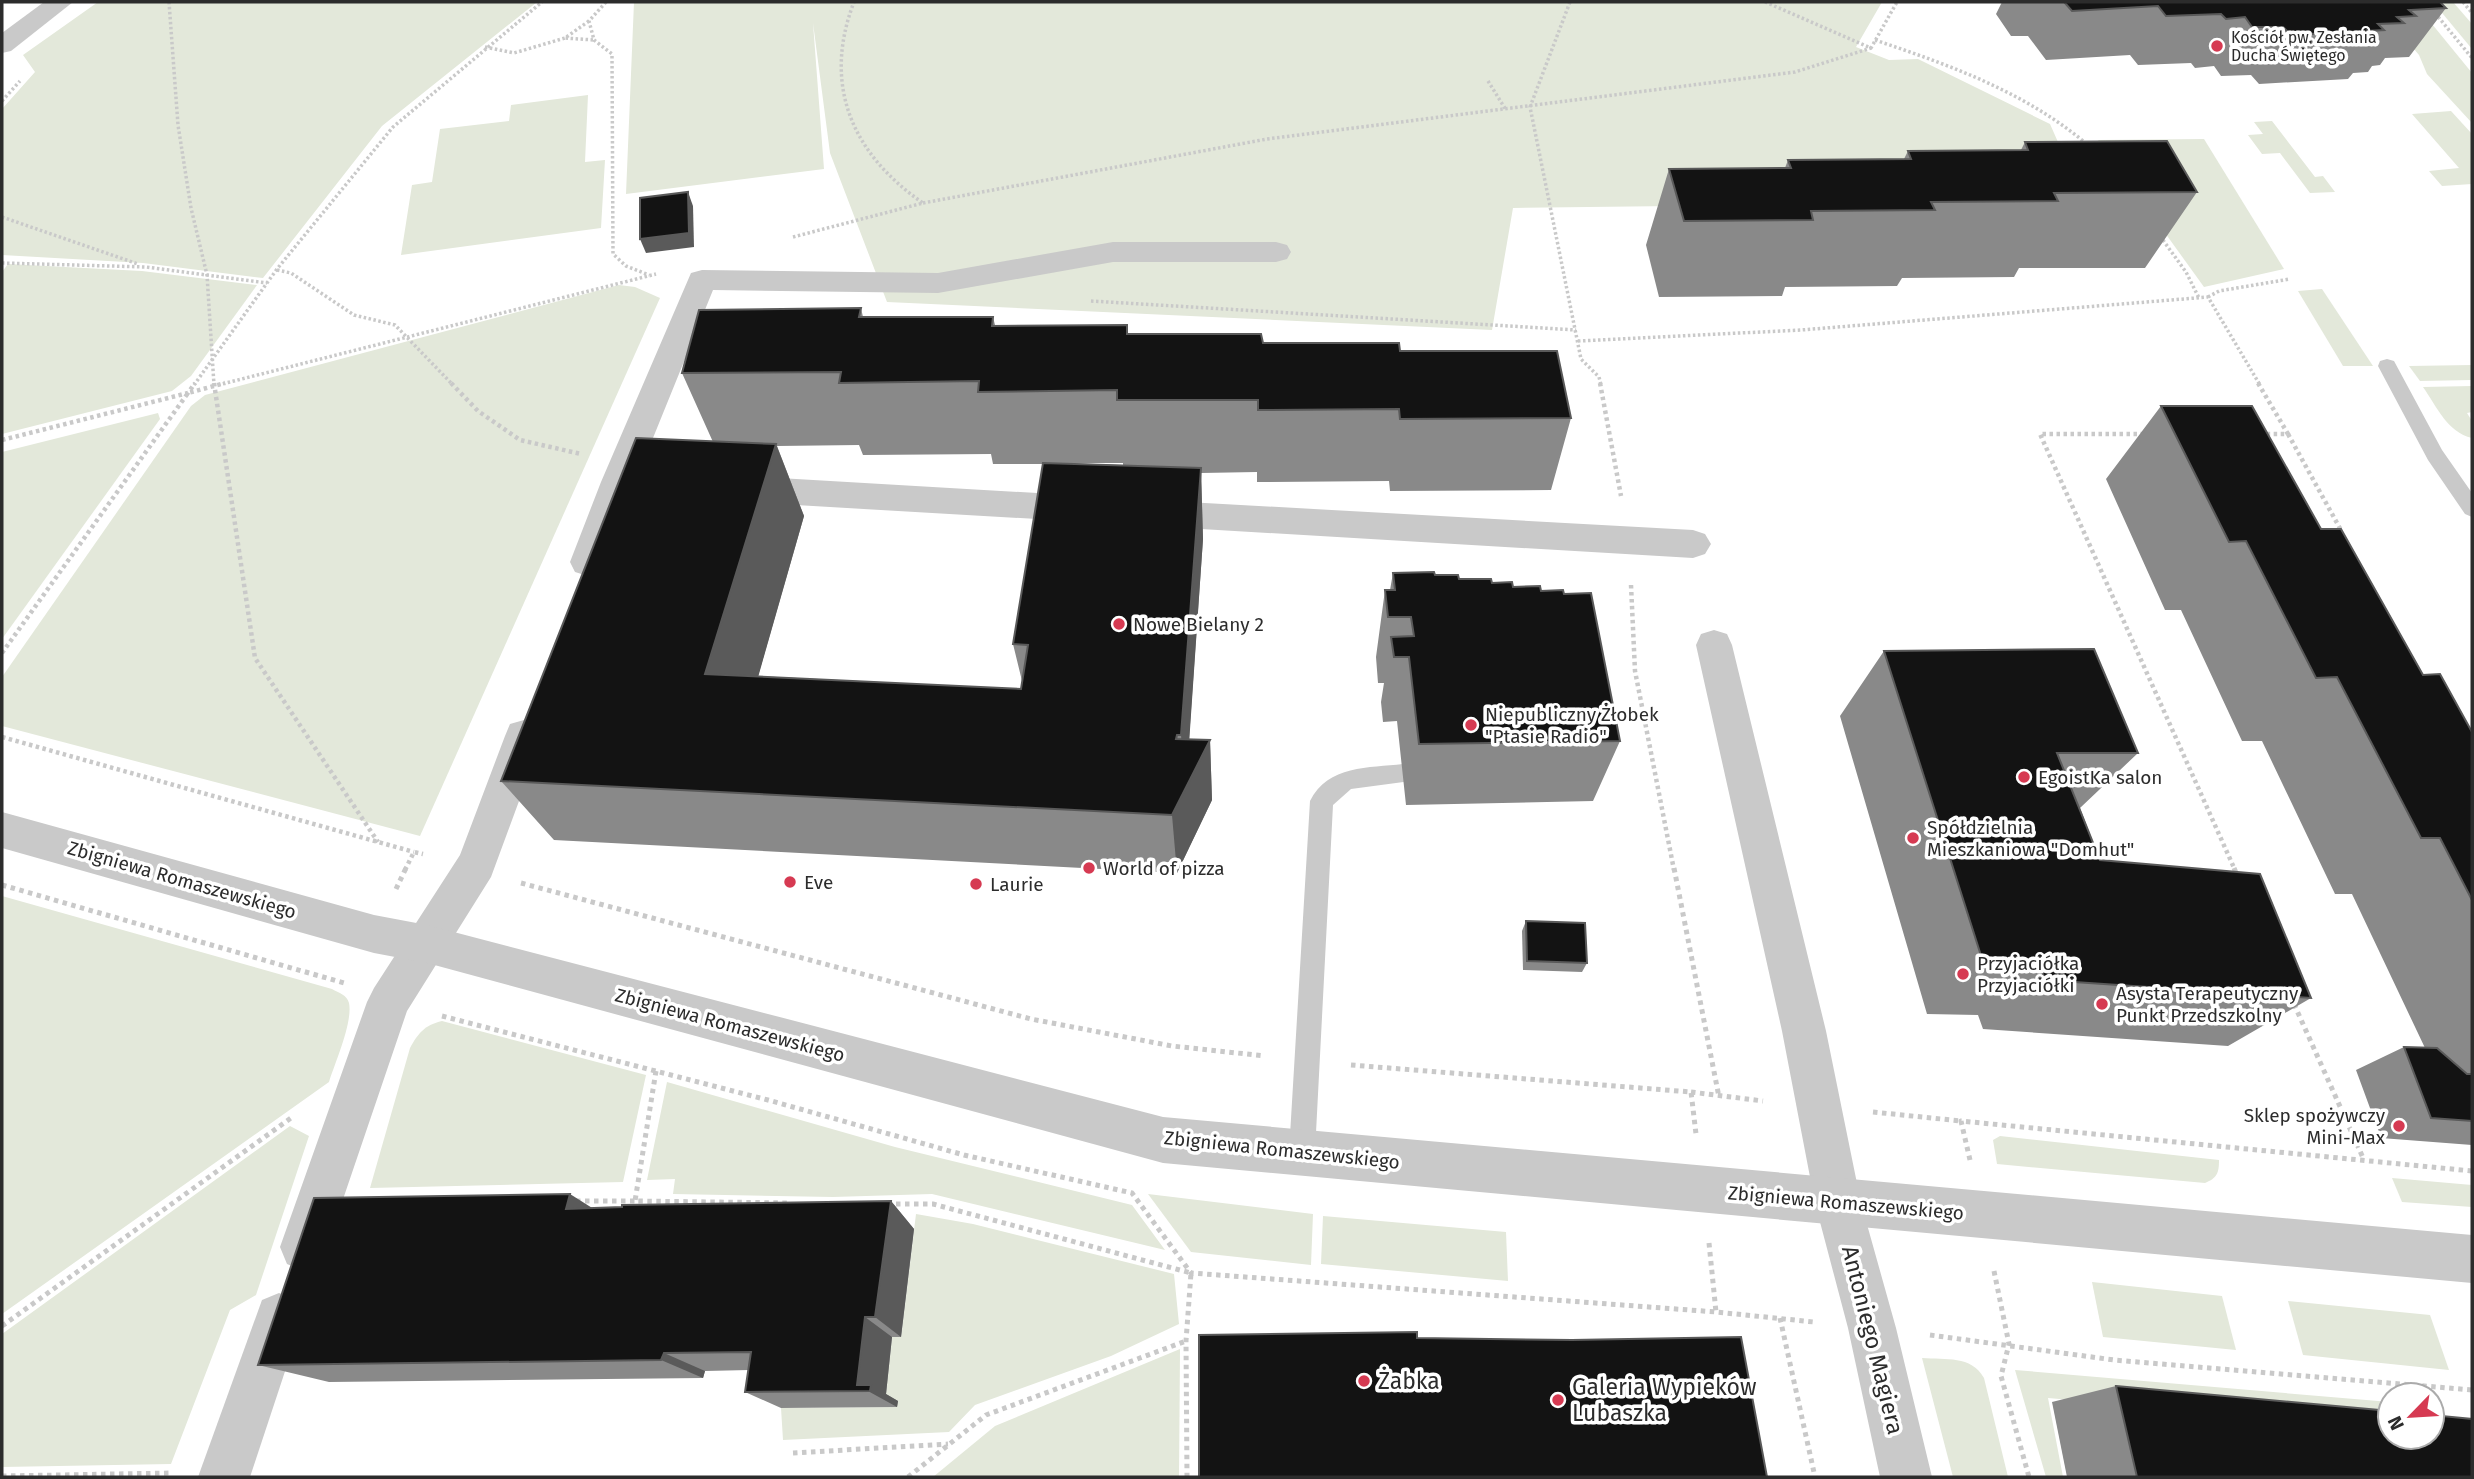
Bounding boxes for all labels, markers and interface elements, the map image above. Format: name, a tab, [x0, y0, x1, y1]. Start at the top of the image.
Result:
place label: Kościół pw. Zesłania Ducha Świętego	[2231, 28, 2377, 65]
marker: Kościół pw. Zesłania Ducha Świętego	[2209, 38, 2225, 54]
place label: Nowe Bielany 2	[1133, 613, 1264, 636]
marker: Nowe Bielany 2	[1111, 616, 1127, 632]
place label: Niepubliczny Żłobek "Ptasie Radio"	[1485, 703, 1659, 748]
marker: Niepubliczny Żłobek "Ptasie Radio"	[1463, 717, 1479, 733]
place label: EgoistKa salon	[2038, 766, 2163, 789]
marker: EgoistKa salon	[2016, 769, 2032, 785]
place label: Spółdzielnia Mieszkaniowa "Domhut"	[1927, 816, 2134, 861]
marker: Spółdzielnia Mieszkaniowa "Domhut"	[1905, 830, 1921, 846]
street label: Zbigniewa Romaszewskiego	[65, 836, 299, 924]
place label: World of pizza	[1103, 857, 1225, 880]
marker: World of pizza	[1081, 860, 1097, 876]
place label: Eve	[804, 871, 833, 894]
place label: Laurie	[990, 873, 1044, 896]
marker: Eve	[782, 874, 798, 890]
marker: Laurie	[968, 876, 984, 892]
place label: Przyjaciółka Przyjaciółki	[1977, 952, 2079, 997]
marker: Przyjaciółka Przyjaciółki	[1955, 966, 1971, 982]
place label: Asysta Terapeutyczny Punkt Przedszkolny	[2116, 982, 2299, 1027]
street label: Zbigniewa Romaszewskiego	[613, 983, 847, 1067]
marker: Asysta Terapeutyczny Punkt Przedszkolny	[2094, 996, 2110, 1012]
place label: Sklep spożywczy Mini-Max	[2244, 1104, 2386, 1149]
marker: Sklep spożywczy Mini-Max	[2391, 1118, 2407, 1134]
street label: Zbigniewa Romaszewskiego	[1163, 1126, 1401, 1174]
street label: Zbigniewa Romaszewskiego	[1727, 1181, 1965, 1225]
street label: Antoniego Magiera	[1836, 1243, 1910, 1437]
place label: Żabka	[1378, 1367, 1440, 1395]
marker: Żabka	[1356, 1373, 1372, 1389]
place label: Galeria Wypieków Lubaszka	[1572, 1373, 1757, 1427]
north arrow	[2376, 1381, 2446, 1451]
marker: Galeria Wypieków Lubaszka	[1550, 1392, 1566, 1408]
text: N	[2383, 1412, 2409, 1434]

